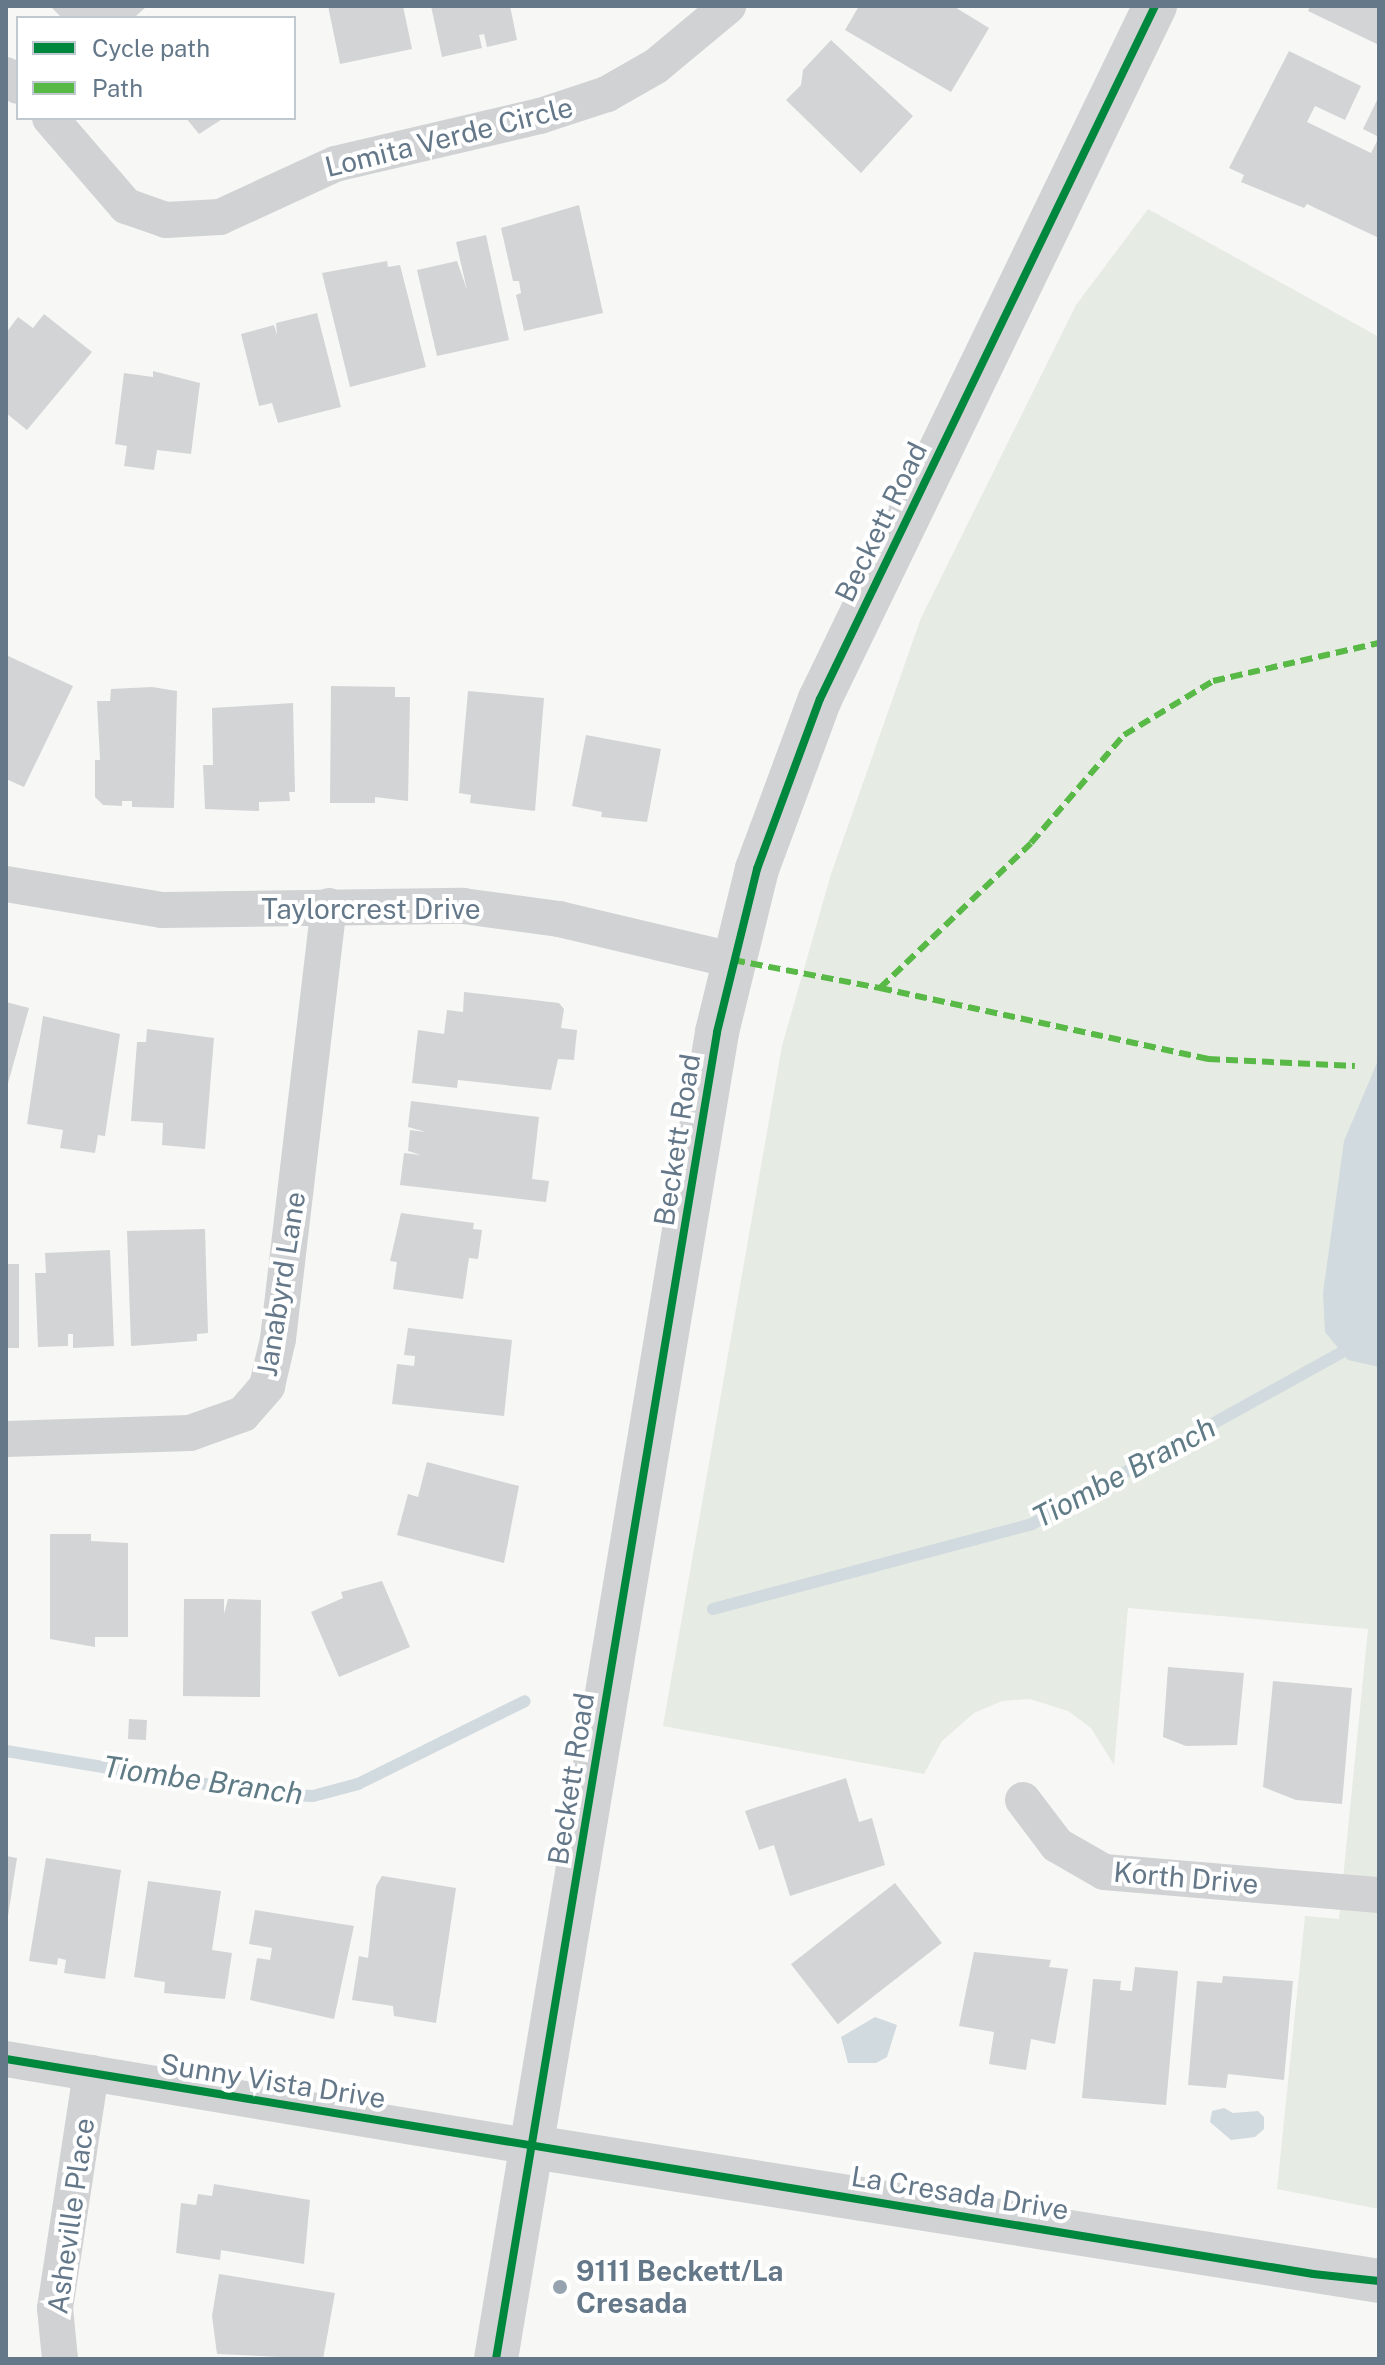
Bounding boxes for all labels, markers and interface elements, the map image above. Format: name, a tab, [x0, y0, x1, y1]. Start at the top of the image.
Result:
legend	[16, 16, 296, 120]
text: Cycle path	[92, 34, 210, 62]
text: Path	[92, 74, 143, 102]
street label: Lomita Verde Circle	[321, 90, 577, 184]
street label: Beckett Road	[828, 437, 934, 607]
street label: Taylorcrest Drive	[261, 892, 481, 926]
street label: Beckett Road	[647, 1052, 707, 1228]
street label: Janabyrd Lane	[250, 1189, 312, 1379]
water label: Tiombe Branch	[1026, 1409, 1222, 1535]
street label: Beckett Road	[541, 1691, 601, 1867]
water label: Tiombe Branch	[101, 1748, 305, 1812]
street label: Korth Drive	[1112, 1855, 1260, 1901]
street label: Sunny Vista Drive	[158, 2047, 388, 2115]
street label: Asheville Place	[41, 2116, 101, 2316]
street label: La Cresada Drive	[849, 2159, 1071, 2227]
place label: 9111 Beckett/La Cresada	[576, 2254, 783, 2320]
marker: 9111 Beckett/La Cresada	[551, 2278, 569, 2296]

